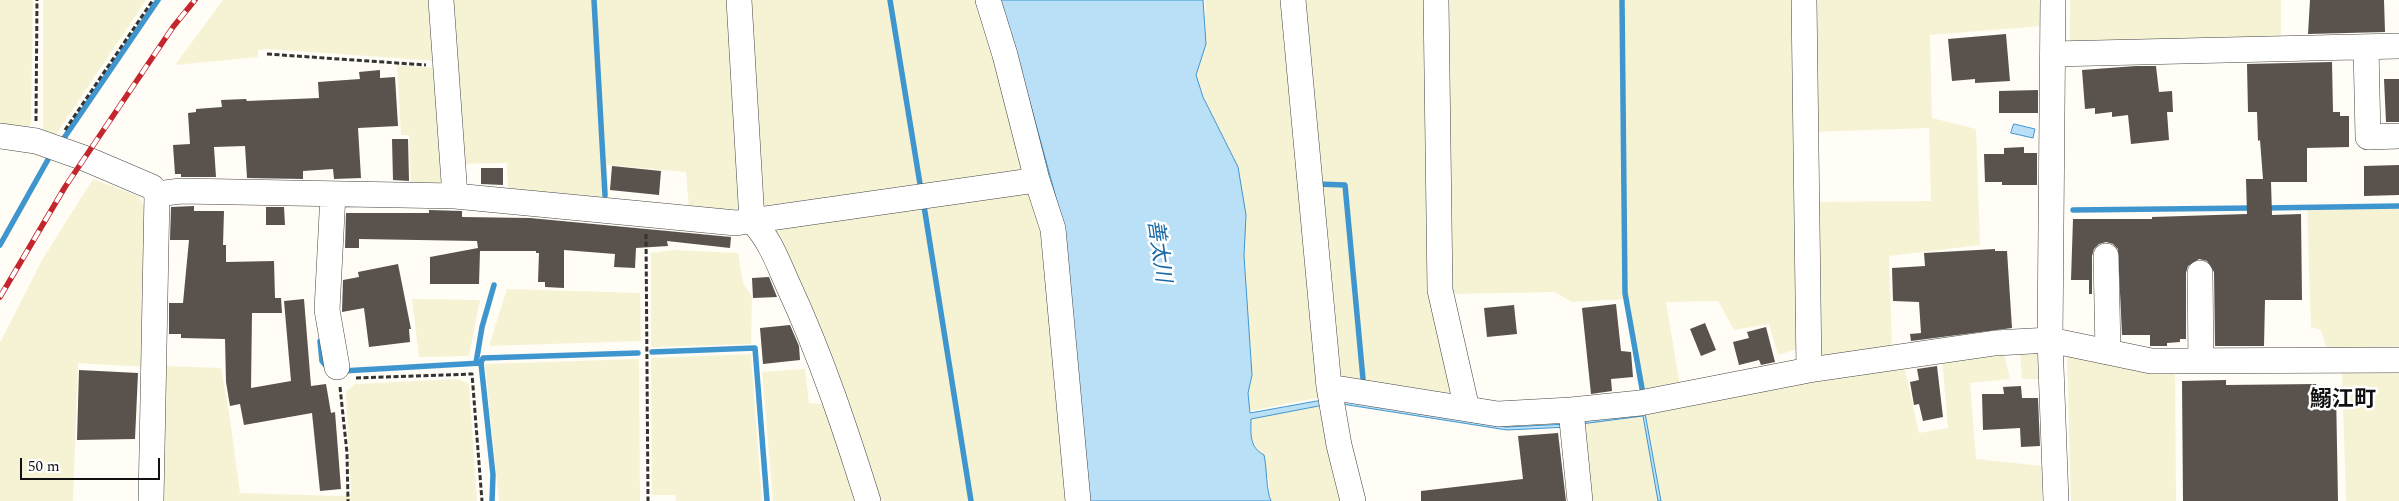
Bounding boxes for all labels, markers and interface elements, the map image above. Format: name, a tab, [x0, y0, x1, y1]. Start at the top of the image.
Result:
water label: 善太川	[1140, 218, 1174, 284]
district label: 鰯江町	[2310, 389, 2376, 415]
scale bar	[22, 448, 162, 480]
text: 50 m	[28, 455, 60, 478]

